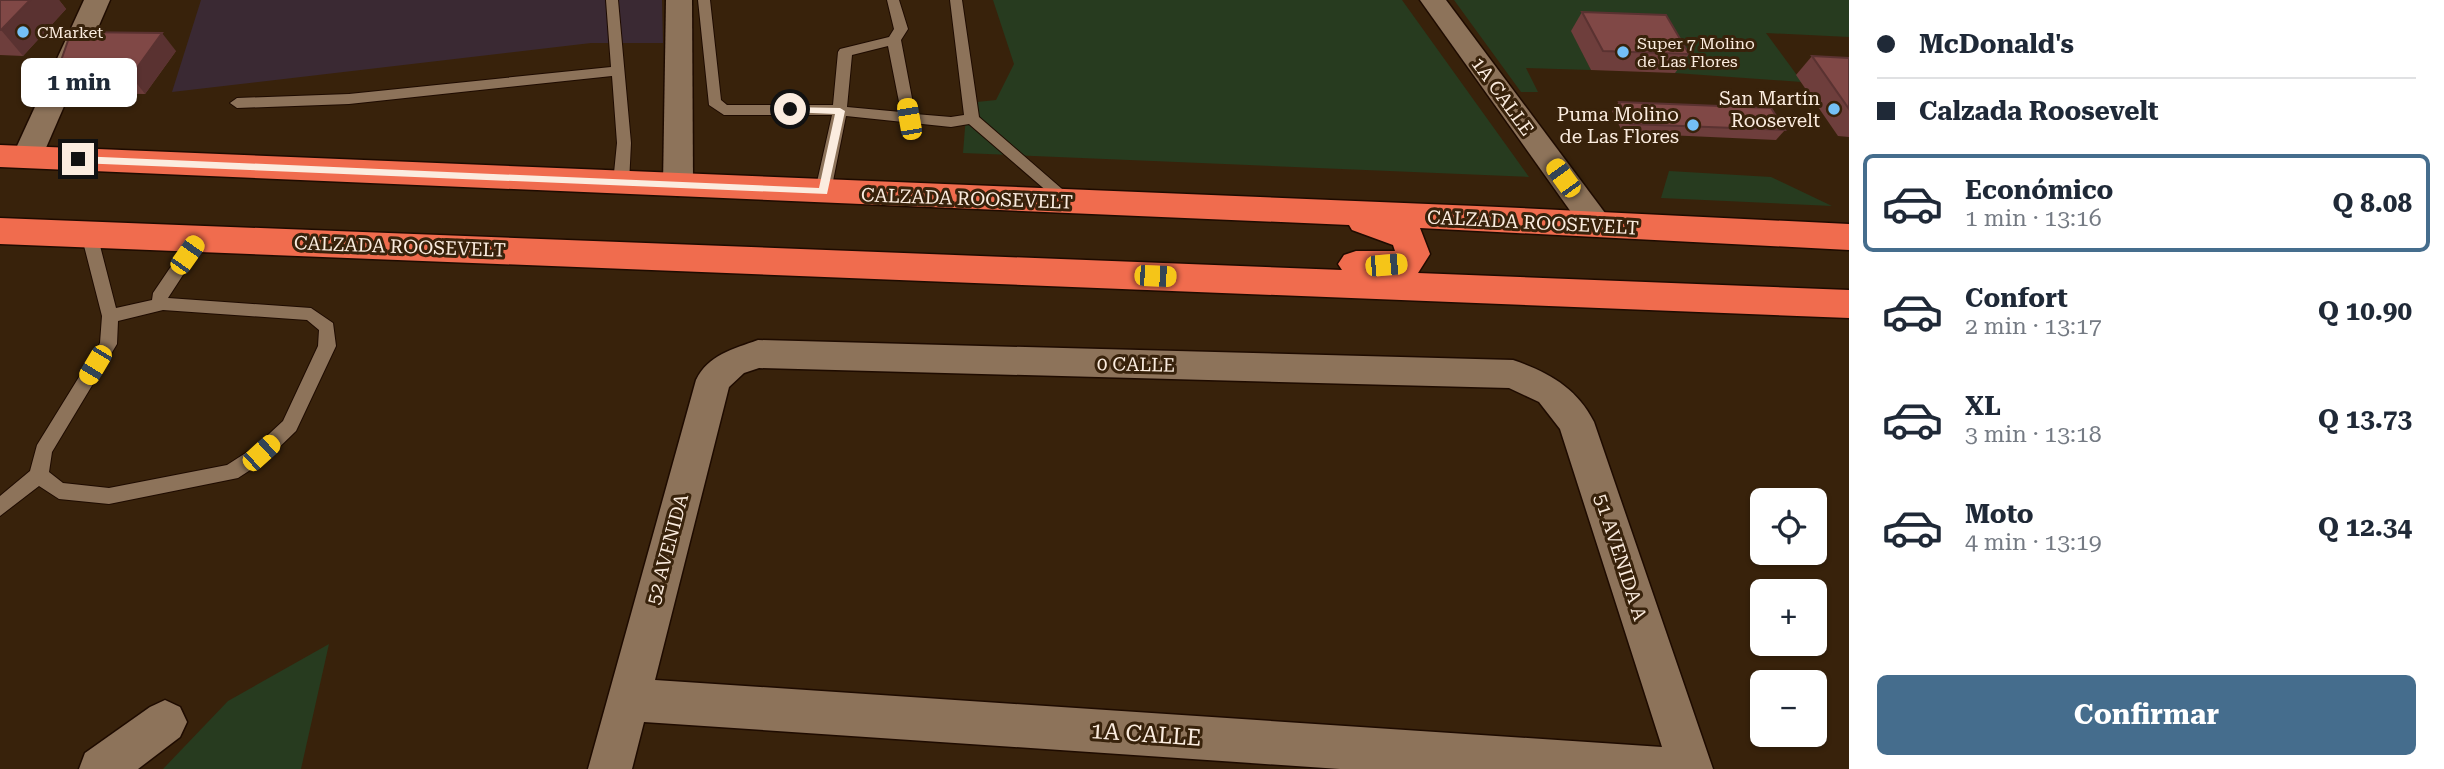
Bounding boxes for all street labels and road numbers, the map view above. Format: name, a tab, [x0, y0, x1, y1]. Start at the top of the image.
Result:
street label: 1A CALLE	[1466, 53, 1539, 140]
street label: CALZADA ROOSEVELT	[861, 183, 1073, 214]
street label: CALZADA ROOSEVELT	[1426, 205, 1640, 240]
street label: CALZADA ROOSEVELT	[294, 231, 506, 262]
street label: 0 CALLE	[1097, 352, 1175, 377]
street label: 52 AVENIDA	[642, 491, 693, 607]
street label: 51 AVENIDA A	[1589, 491, 1652, 624]
street label: 1A CALLE	[1090, 717, 1202, 752]

